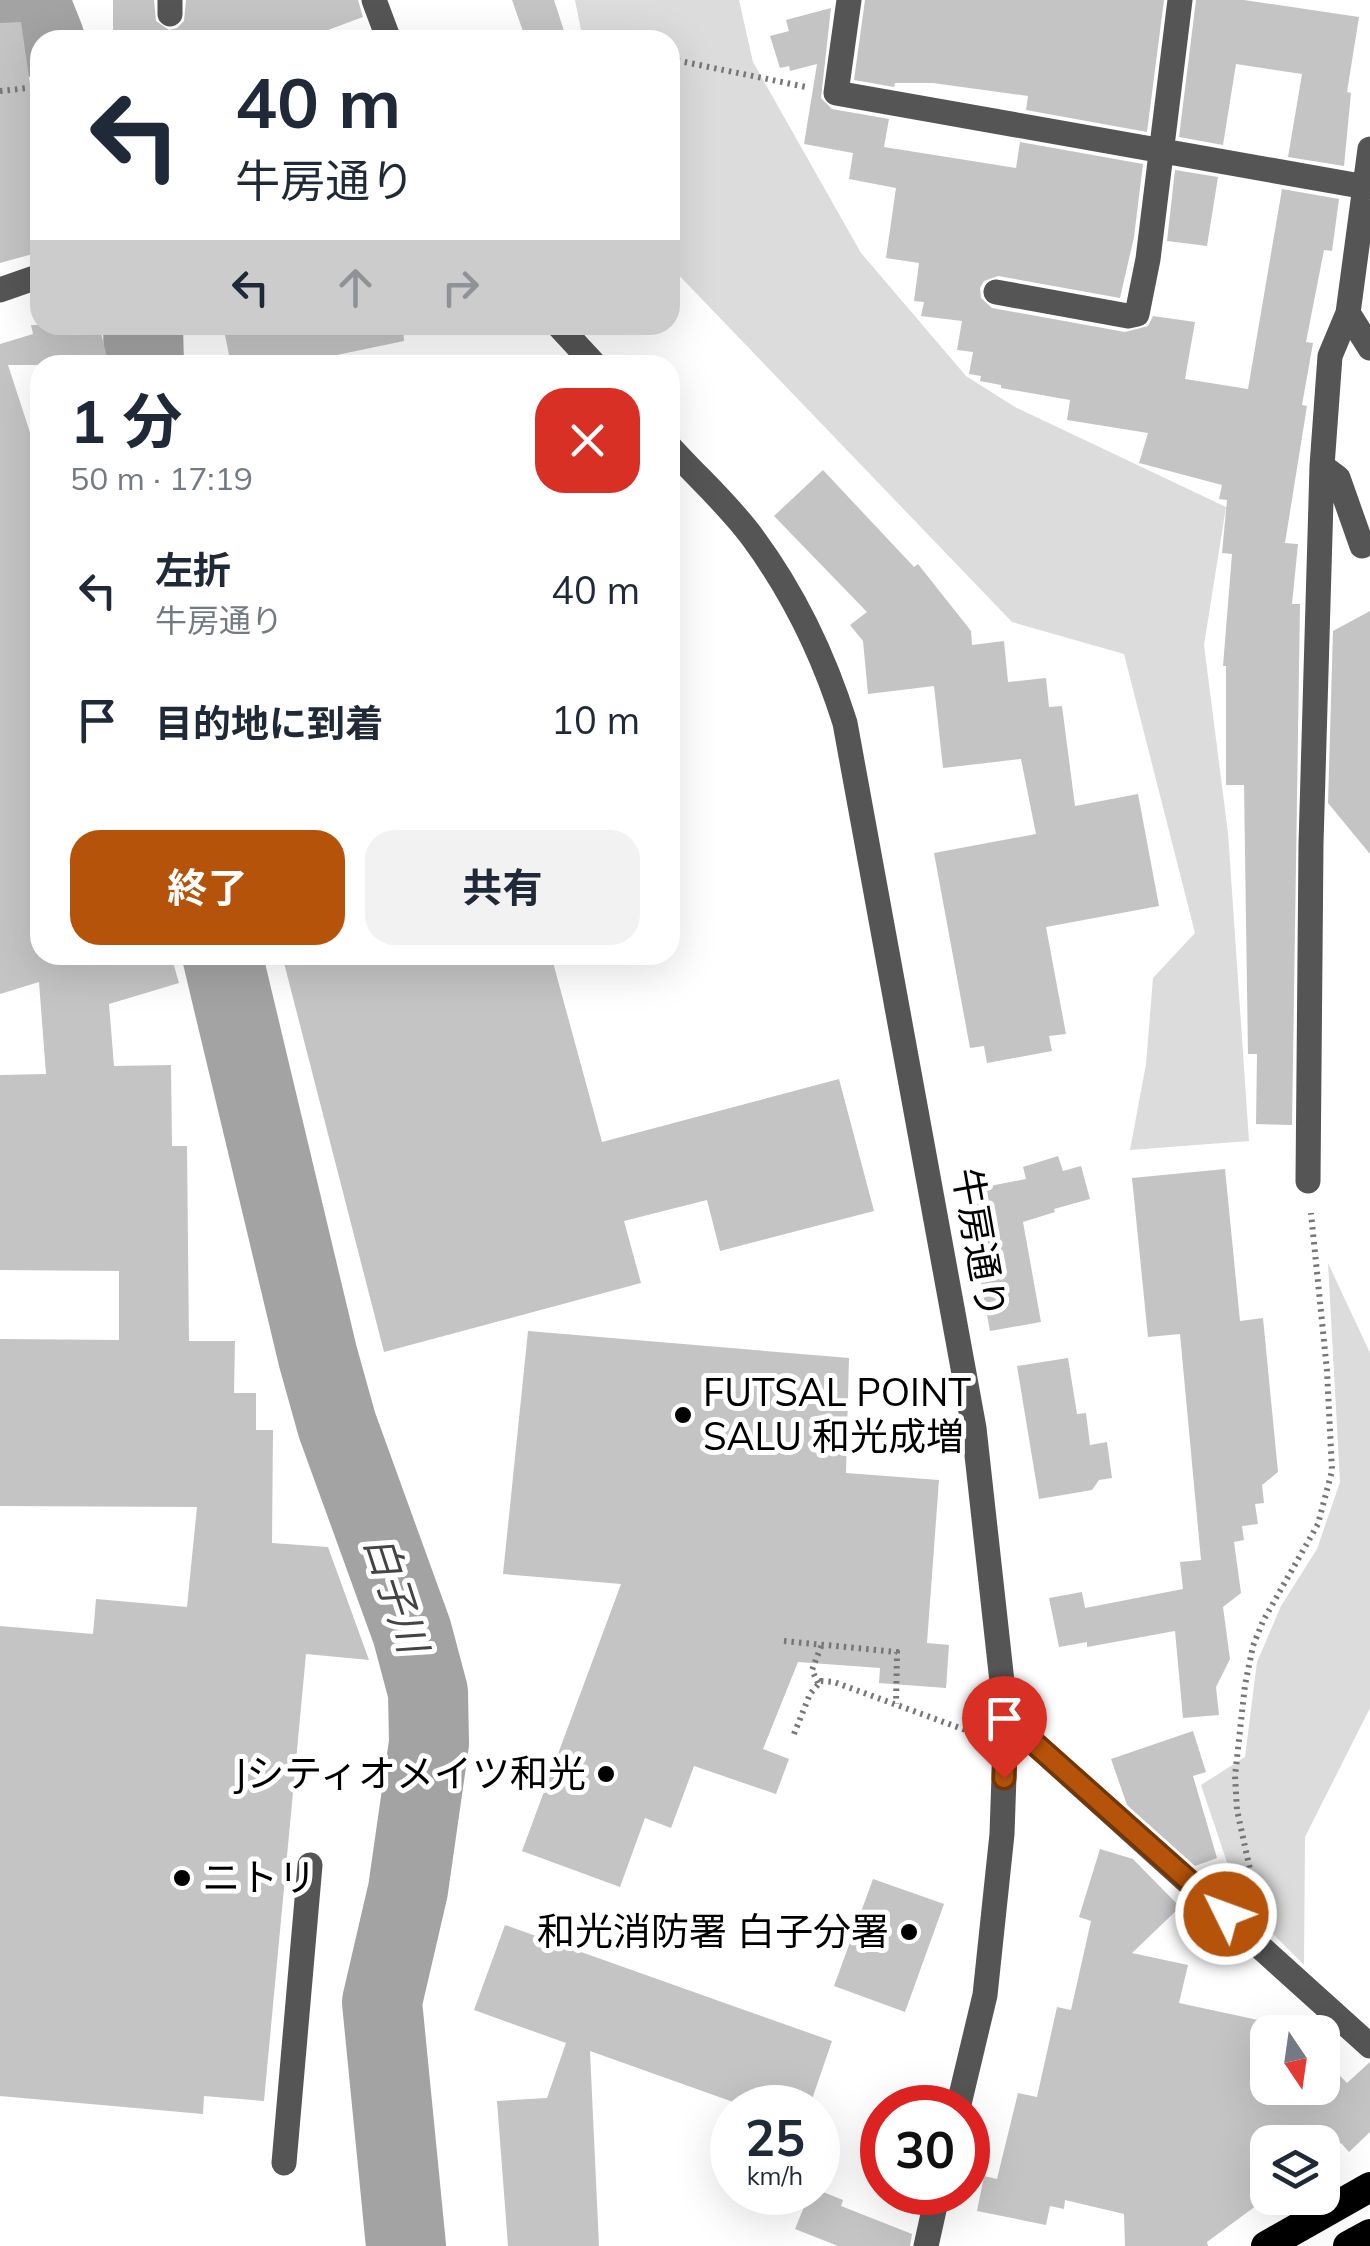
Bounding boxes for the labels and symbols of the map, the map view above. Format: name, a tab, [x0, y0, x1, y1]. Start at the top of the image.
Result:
street label: 牛房通り	[943, 1164, 1017, 1322]
place label: FUTSAL POINT SALU 和光成増	[703, 1368, 971, 1460]
marker: FUTSAL POINT SALU 和光成増	[672, 1404, 694, 1426]
water label: 白子川	[355, 1529, 441, 1662]
pin	[962, 1676, 1047, 1779]
place label: Jシティオメイツ和光	[234, 1749, 586, 1797]
marker: Jシティオメイツ和光	[595, 1763, 617, 1785]
place label: ニトリ	[202, 1853, 316, 1901]
position arrow	[1174, 1862, 1278, 1966]
marker: ニトリ	[171, 1867, 193, 1889]
place label: 和光消防署 白子分署	[537, 1907, 889, 1955]
marker: 和光消防署 白子分署	[898, 1921, 920, 1943]
north arrow	[1250, 2015, 1340, 2105]
speed limit sign: 30	[860, 2085, 990, 2215]

